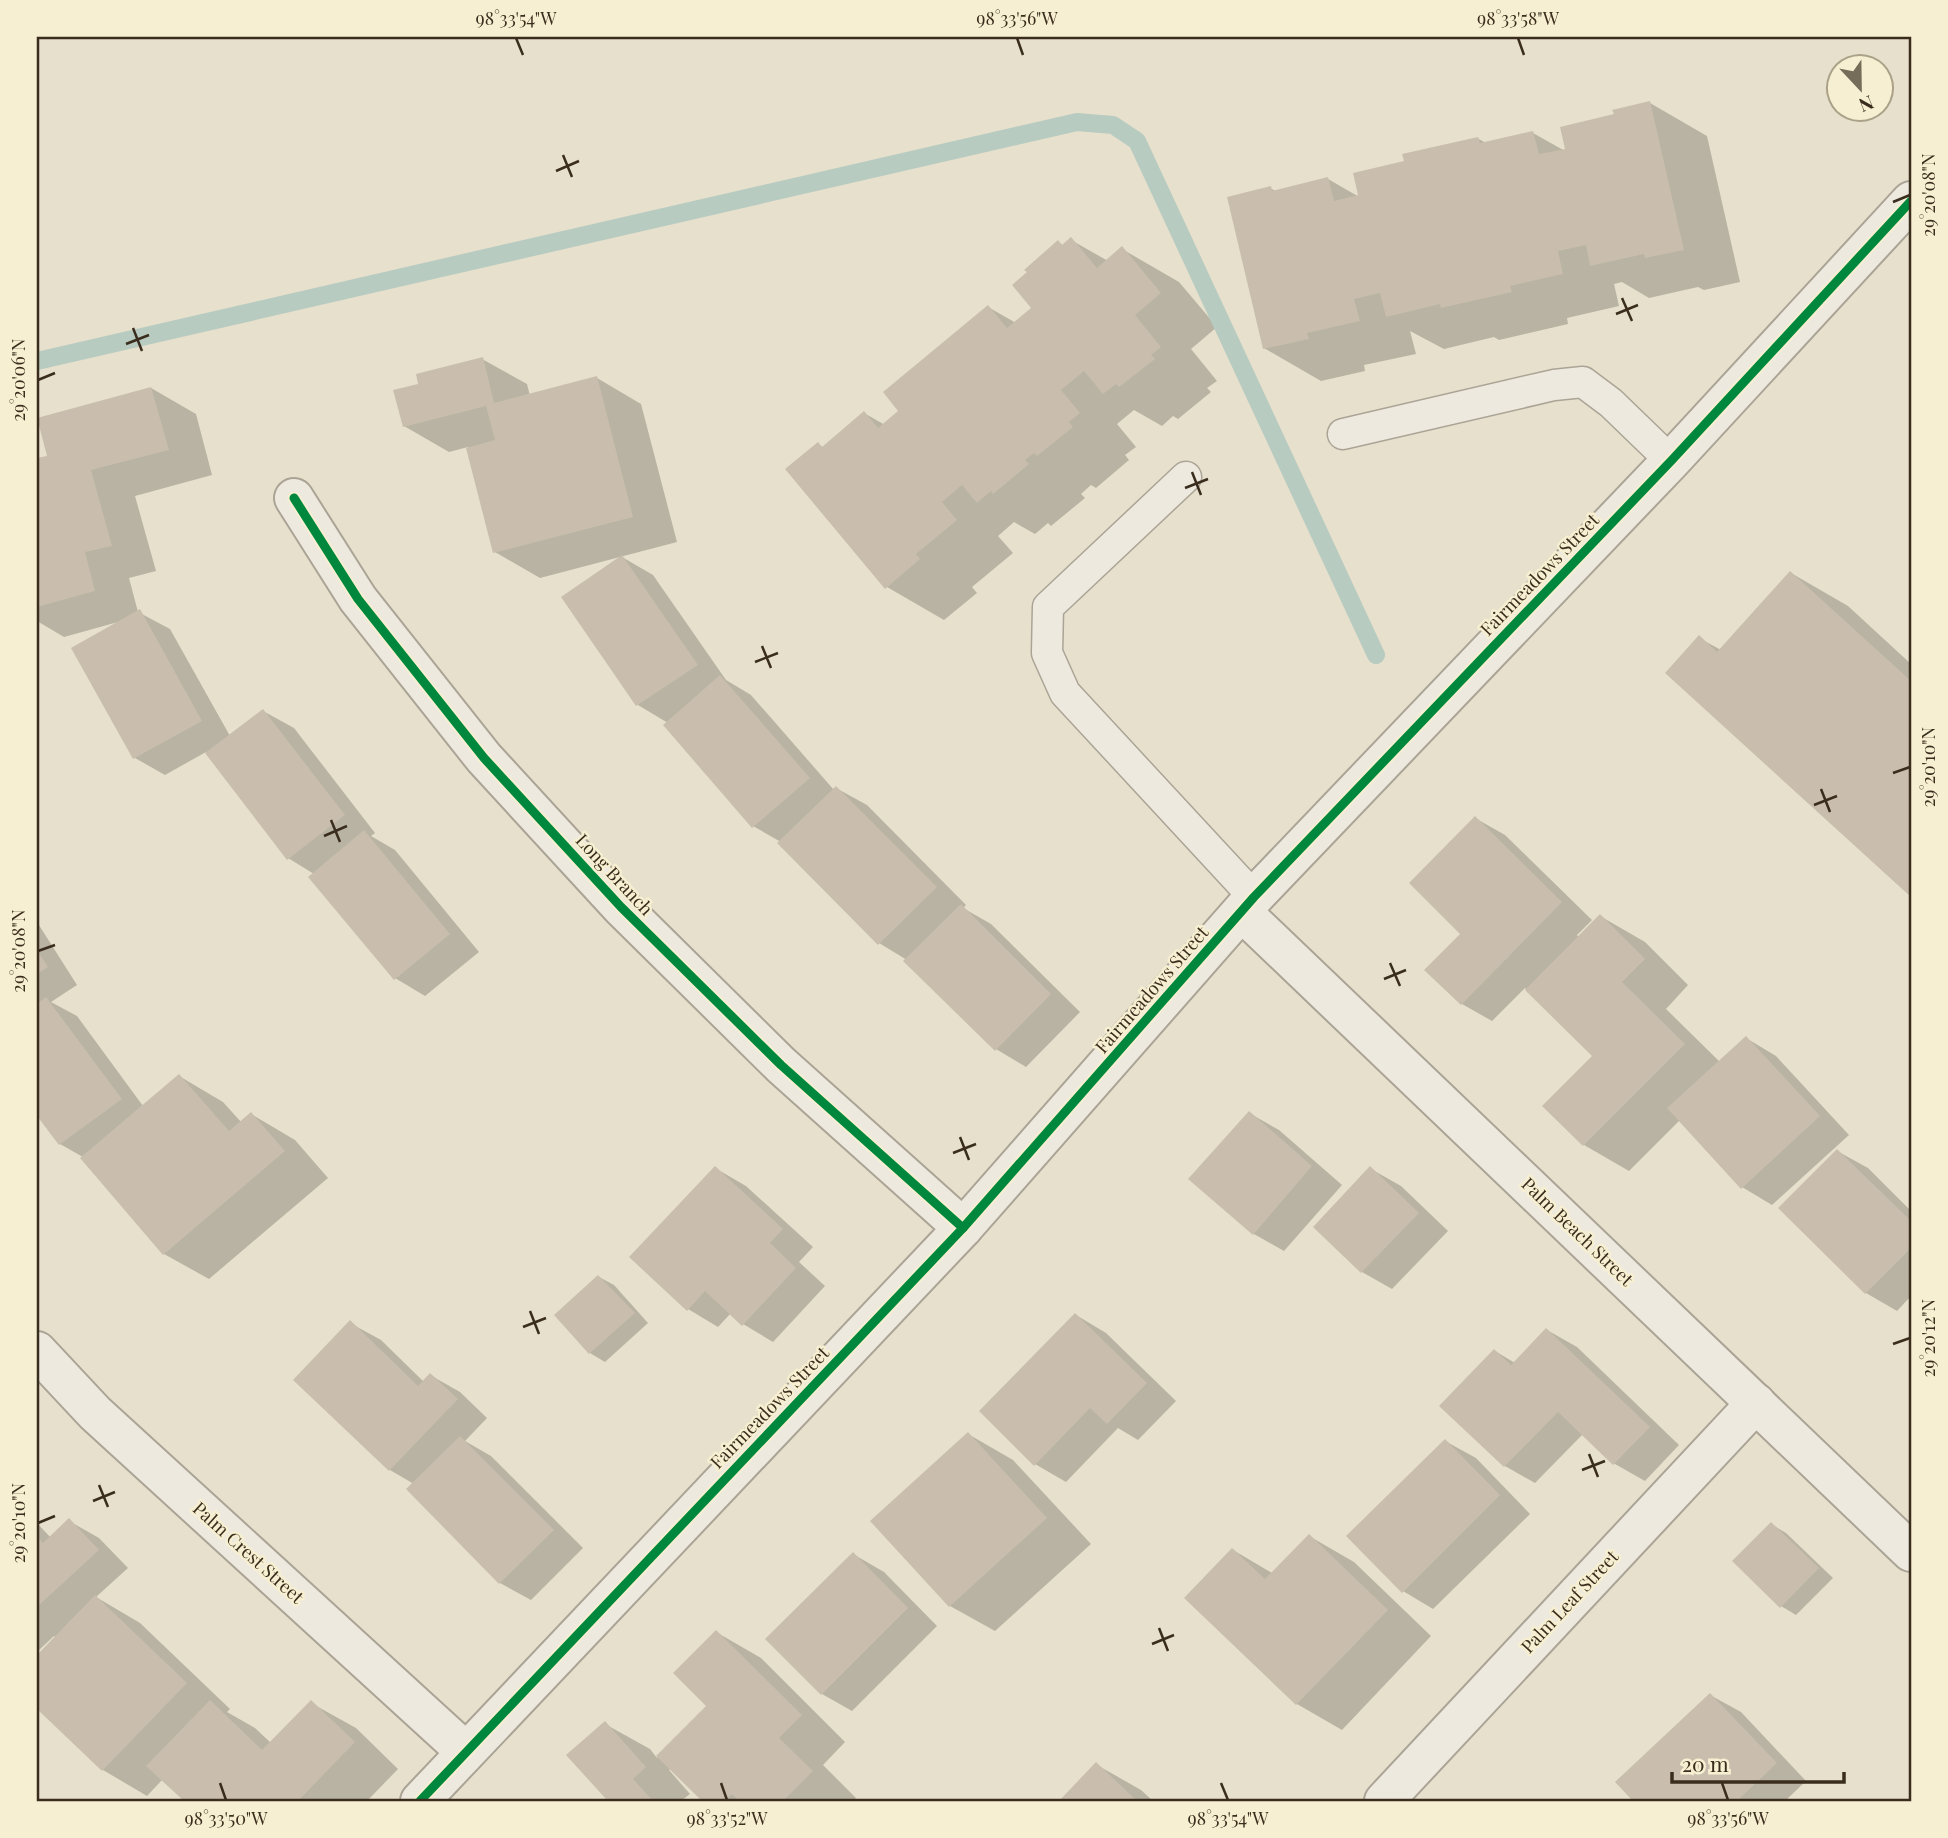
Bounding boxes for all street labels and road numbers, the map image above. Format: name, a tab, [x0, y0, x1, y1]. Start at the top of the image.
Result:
street label: Fairmeadows Street	[1475, 508, 1604, 641]
street label: Long Branch	[571, 828, 659, 921]
street label: Fairmeadows Street	[1089, 920, 1214, 1058]
street label: Palm Beach Street	[1517, 1172, 1639, 1291]
street label: Fairmeadows Street	[705, 1341, 834, 1474]
street label: Palm Crest Street	[188, 1496, 310, 1609]
street label: Palm Leaf Street	[1515, 1544, 1624, 1658]

